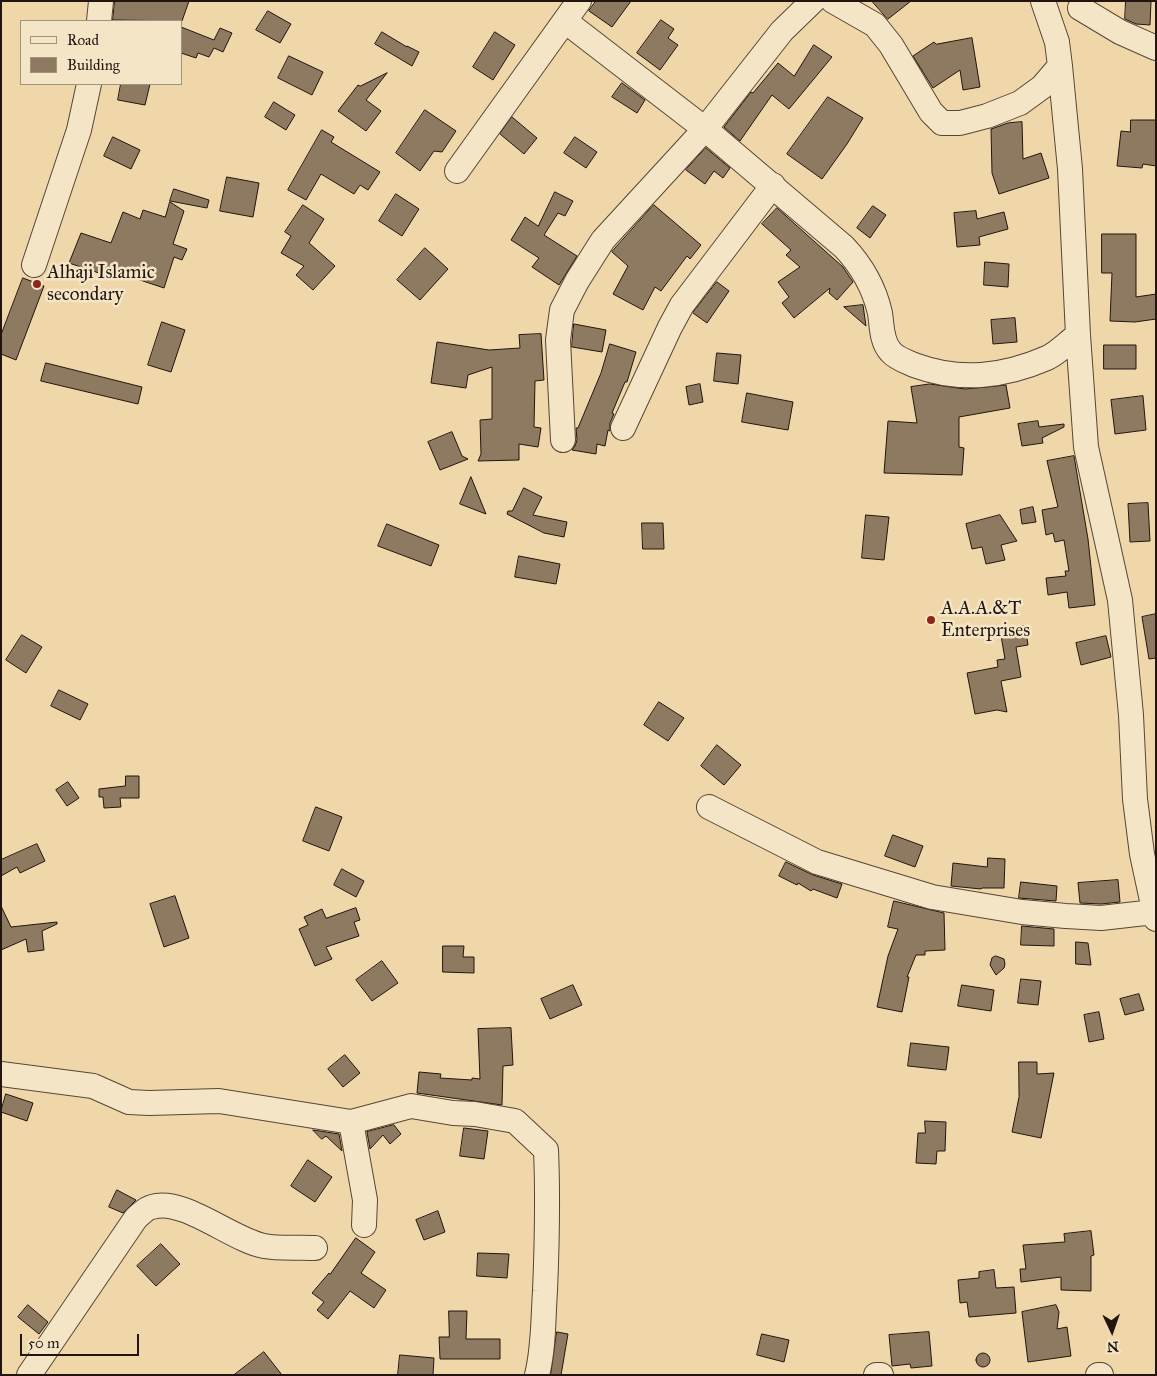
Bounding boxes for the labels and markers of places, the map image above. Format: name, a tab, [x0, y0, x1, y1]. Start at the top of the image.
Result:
place label: Alhaji Islamic secondary	[47, 262, 155, 306]
marker: Alhaji Islamic secondary	[31, 278, 43, 290]
place label: A.A.A.&T Enterprises	[941, 598, 1030, 642]
marker: A.A.A.&T Enterprises	[925, 614, 937, 626]

